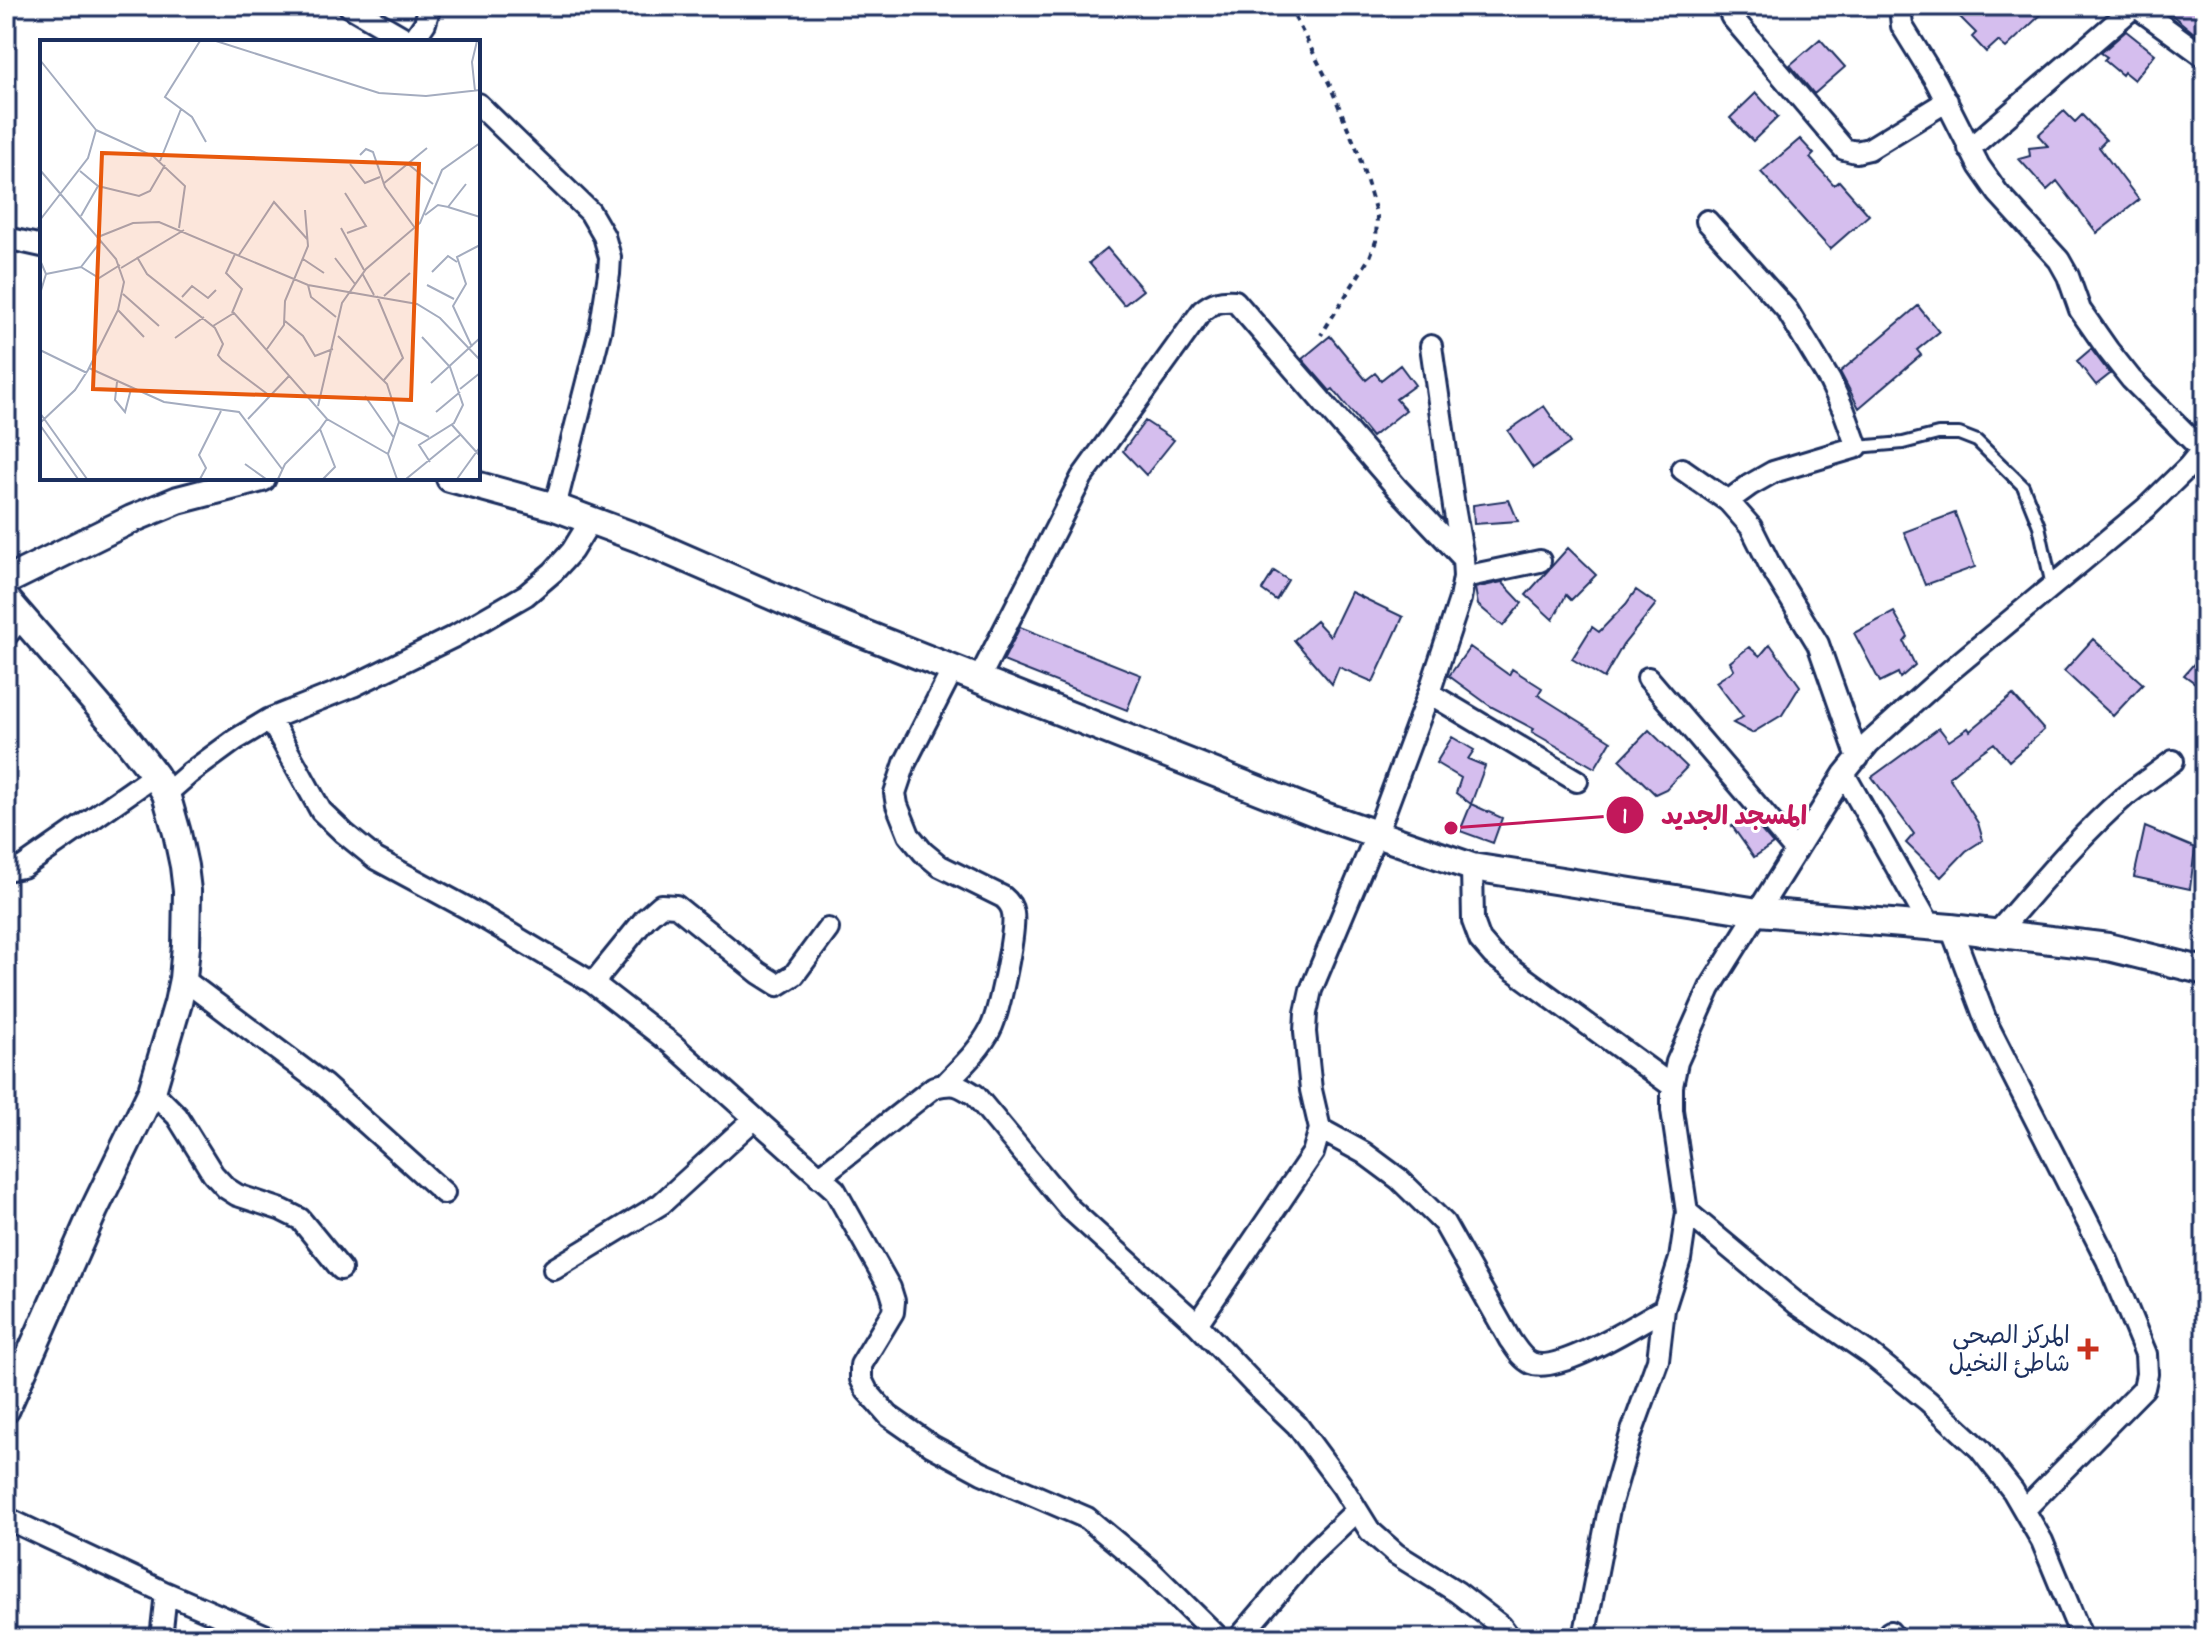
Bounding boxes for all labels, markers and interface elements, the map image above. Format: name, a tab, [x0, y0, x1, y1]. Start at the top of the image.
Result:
inset map	[40, 40, 480, 480]
callout: المسجد الجديد	[1605, 790, 1823, 840]
text: المسجد الجديد	[1661, 800, 1807, 837]
text: 1	[1622, 801, 1628, 835]
place label: المركز الصحي شاطئ النخيل	[1948, 1321, 2070, 1383]
marker: المركز الصحي شاطئ النخيل	[2077, 1338, 2099, 1360]

